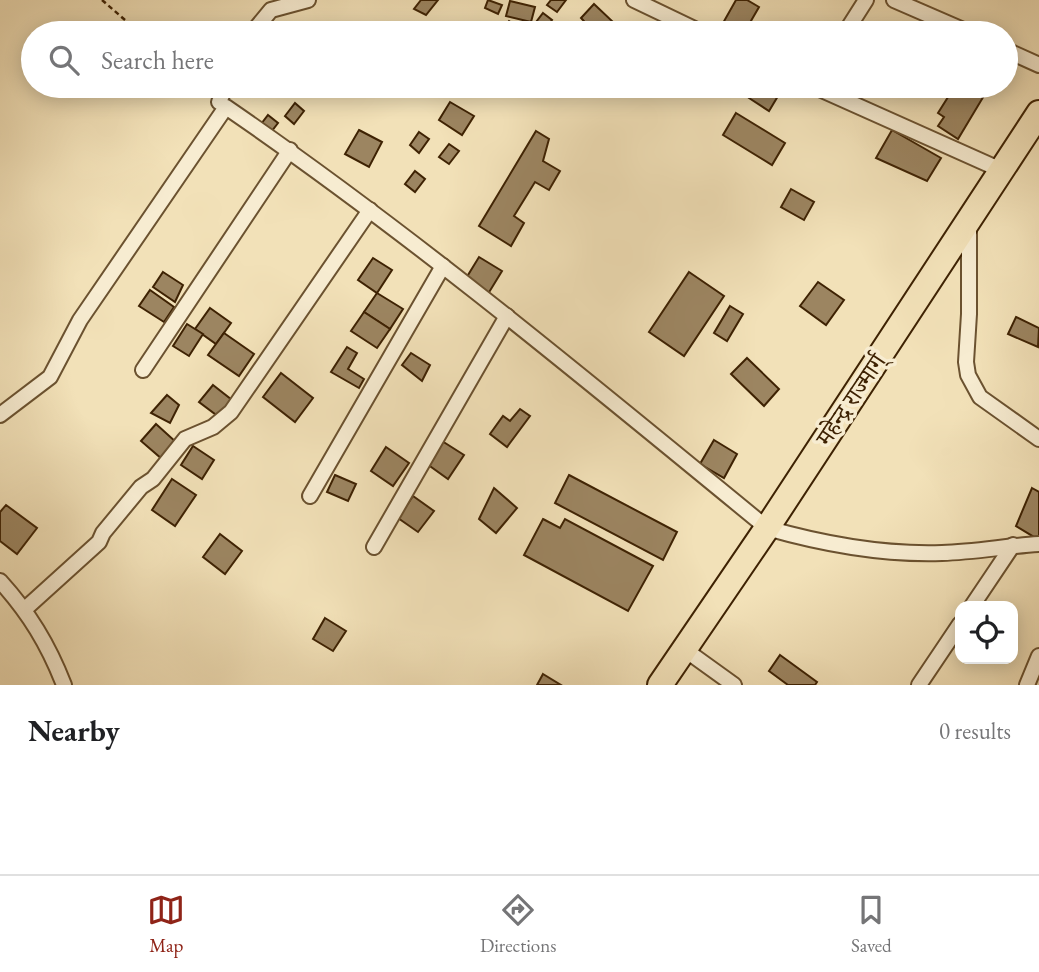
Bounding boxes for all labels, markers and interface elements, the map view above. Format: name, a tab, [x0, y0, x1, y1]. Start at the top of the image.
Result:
search box	[21, 21, 1018, 98]
icon: search	[45, 41, 83, 79]
text: Search here	[101, 43, 214, 77]
street label: महेन्द्र राज्मार्ग्	[808, 345, 894, 453]
map controls	[955, 601, 1018, 664]
button: locate	[955, 601, 1018, 664]
text: Nearby	[28, 711, 120, 750]
text: 0 results	[939, 716, 1011, 746]
tab: Map	[147, 891, 185, 958]
tab: Directions	[480, 891, 556, 958]
tab: Saved	[851, 891, 892, 958]

